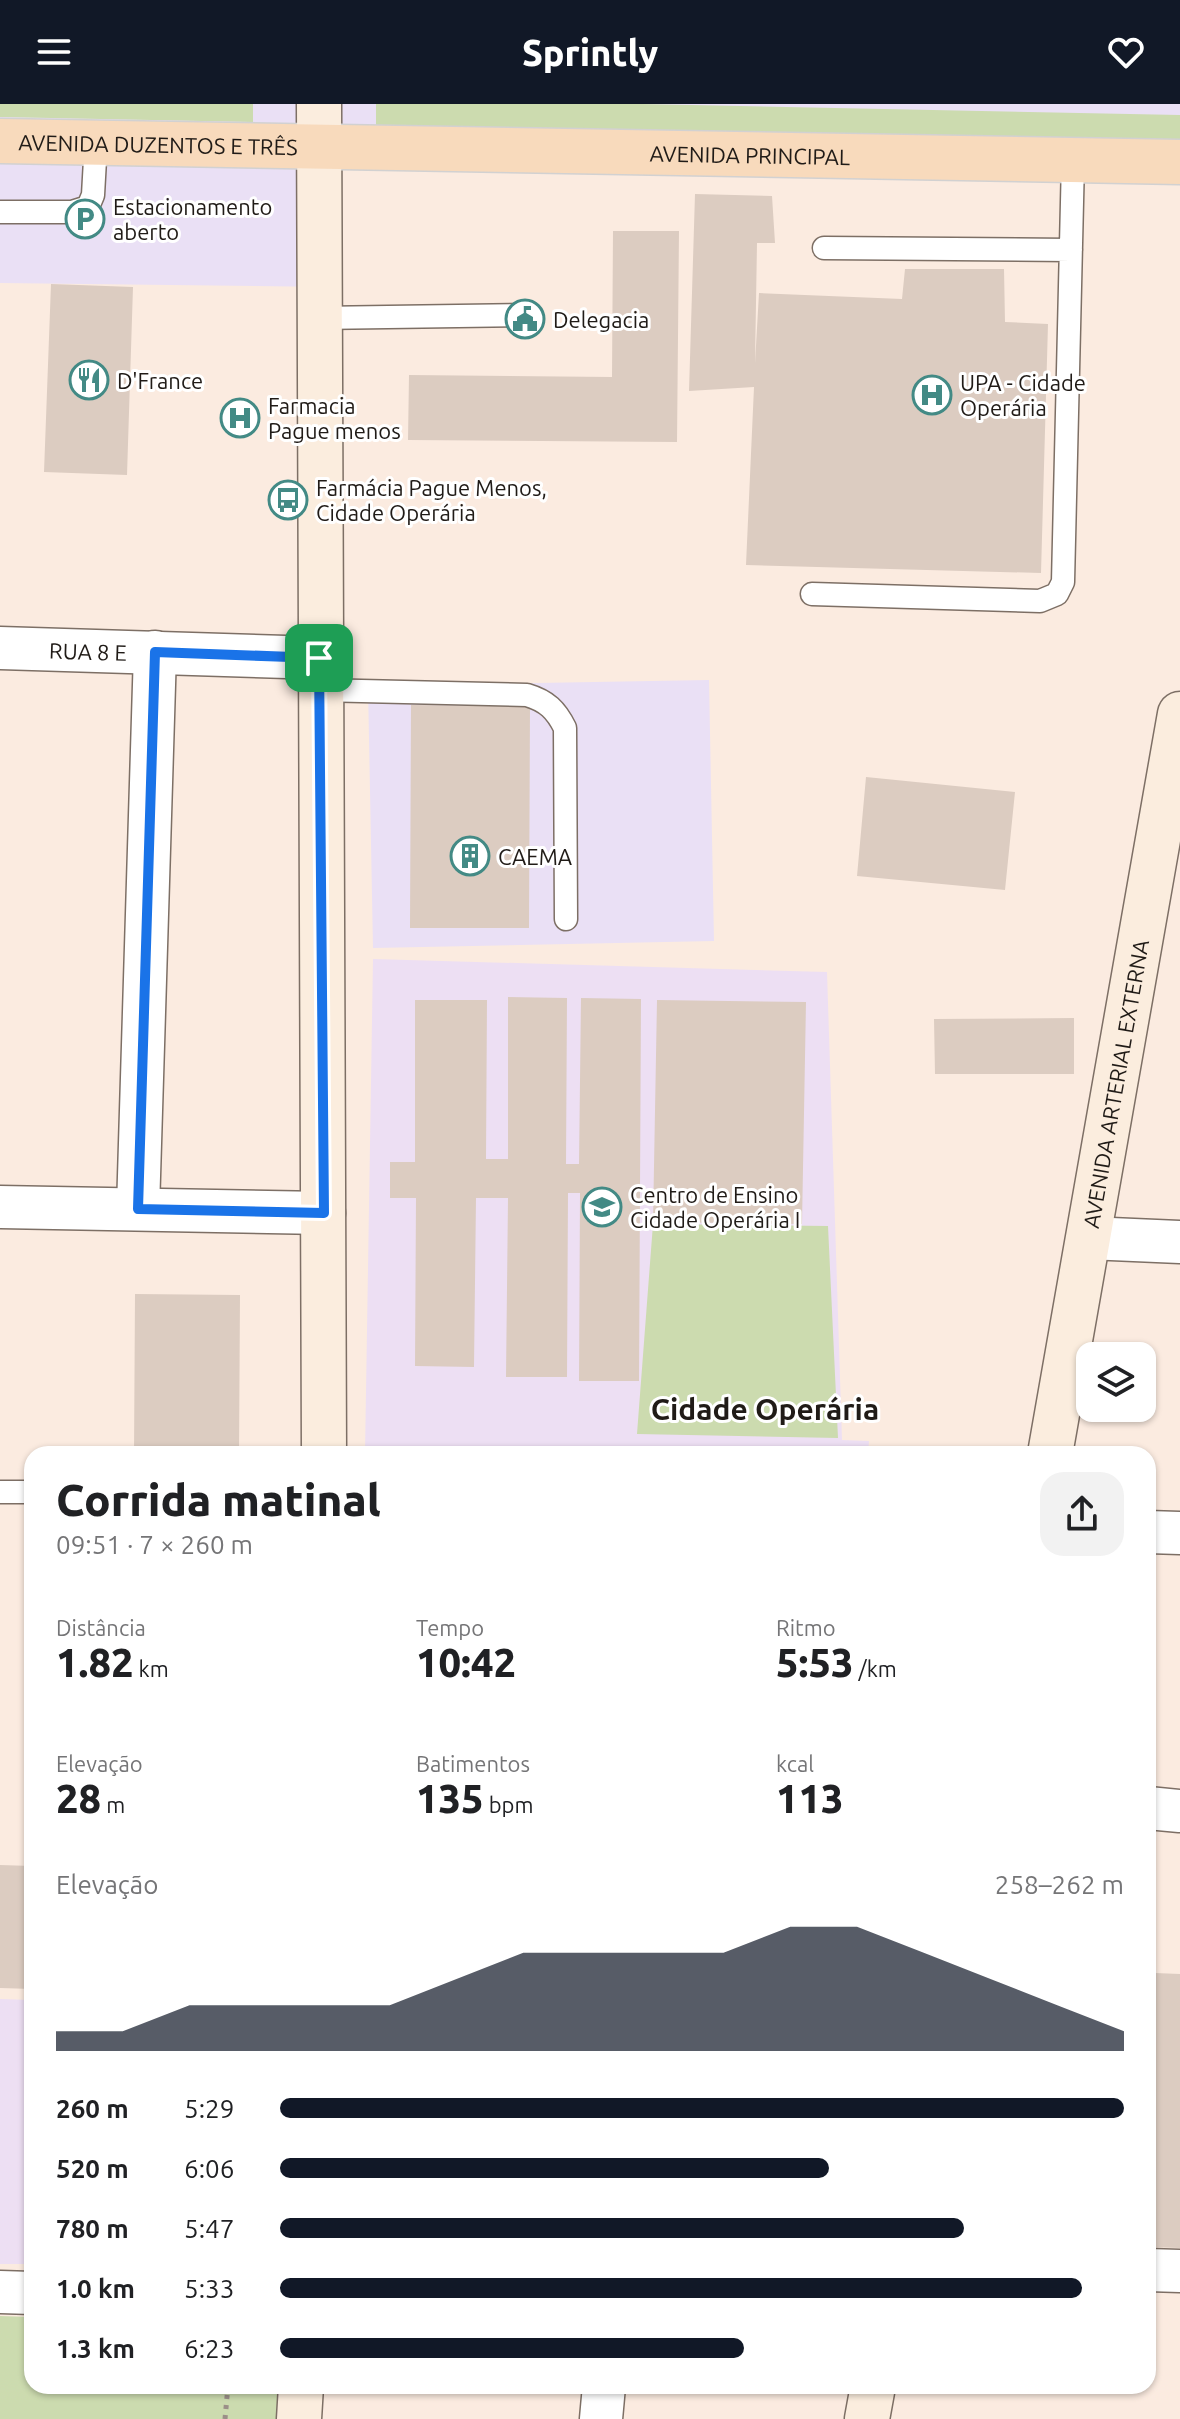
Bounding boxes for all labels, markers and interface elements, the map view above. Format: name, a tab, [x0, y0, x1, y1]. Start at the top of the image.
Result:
icon: menu	[32, 30, 76, 74]
icon: heart	[1104, 30, 1148, 74]
text: Sprintly	[522, 32, 658, 73]
street label: AVENIDA DUZENTOS E TRÊS	[18, 129, 298, 159]
street label: AVENIDA PRINCIPAL	[649, 140, 850, 169]
place label: Estacionamento aberto	[113, 194, 272, 244]
parking icon: Estacionamento aberto	[64, 198, 106, 240]
public building icon: Delegacia	[504, 298, 546, 340]
place label: Delegacia	[553, 307, 649, 332]
restaurant icon: D'France	[68, 359, 110, 401]
place label: D'France	[117, 368, 203, 393]
place label: UPA - Cidade Operária	[960, 370, 1086, 420]
hospital icon: UPA - Cidade Operária	[911, 374, 953, 416]
place label: Farmacia Pague menos	[268, 393, 401, 443]
hospital icon: Farmacia Pague menos	[219, 397, 261, 439]
place label: Farmácia Pague Menos, Cidade Operária	[316, 475, 547, 525]
bus stop icon: Farmácia Pague Menos, Cidade Operária	[267, 479, 309, 521]
pin	[285, 624, 353, 692]
icon: arrive	[297, 636, 341, 680]
street label: RUA 8 E	[49, 637, 127, 664]
building icon: CAEMA	[449, 835, 491, 877]
place label: CAEMA	[498, 844, 573, 869]
street label: AVENIDA ARTERIAL EXTERNA	[1077, 937, 1153, 1230]
place label: Centro de Ensino Cidade Operária I	[630, 1182, 800, 1232]
school or university icon: Centro de Ensino Cidade Operária I	[581, 1186, 623, 1228]
map controls	[1076, 1342, 1156, 1422]
button: layers	[1076, 1342, 1156, 1422]
district label: Cidade Operária	[651, 1392, 879, 1426]
button: share	[1040, 1472, 1124, 1556]
text: Corrida matinal	[56, 1475, 381, 1524]
text: 09:51 · 7 × 260 m	[56, 1530, 253, 1559]
text: Distância	[56, 1615, 146, 1640]
text: Tempo	[416, 1615, 484, 1640]
text: Ritmo	[776, 1615, 836, 1640]
text: 1.82	[56, 1640, 134, 1685]
text: 10:42	[416, 1640, 516, 1685]
text: 5:53	[776, 1640, 854, 1685]
text: km	[134, 1656, 169, 1681]
text: /km	[854, 1656, 897, 1681]
text: Elevação	[56, 1751, 143, 1776]
text: Batimentos	[416, 1751, 530, 1776]
text: kcal	[776, 1751, 814, 1776]
text: 28	[56, 1776, 101, 1821]
text: 135	[416, 1776, 484, 1821]
text: 113	[776, 1776, 844, 1821]
text: m	[101, 1792, 125, 1817]
text: bpm	[484, 1792, 533, 1817]
text: Elevação	[56, 1870, 158, 1899]
text: 258–262 m	[995, 1870, 1124, 1899]
text: 260 m	[56, 2094, 129, 2123]
text: 5:29	[184, 2094, 234, 2123]
text: 520 m	[56, 2154, 129, 2183]
text: 6:06	[184, 2154, 234, 2183]
text: 780 m	[56, 2214, 129, 2243]
text: 5:47	[184, 2214, 234, 2243]
text: 1.0 km	[56, 2274, 135, 2303]
text: 5:33	[184, 2274, 234, 2303]
text: 1.3 km	[56, 2334, 135, 2363]
text: 6:23	[184, 2334, 234, 2363]

